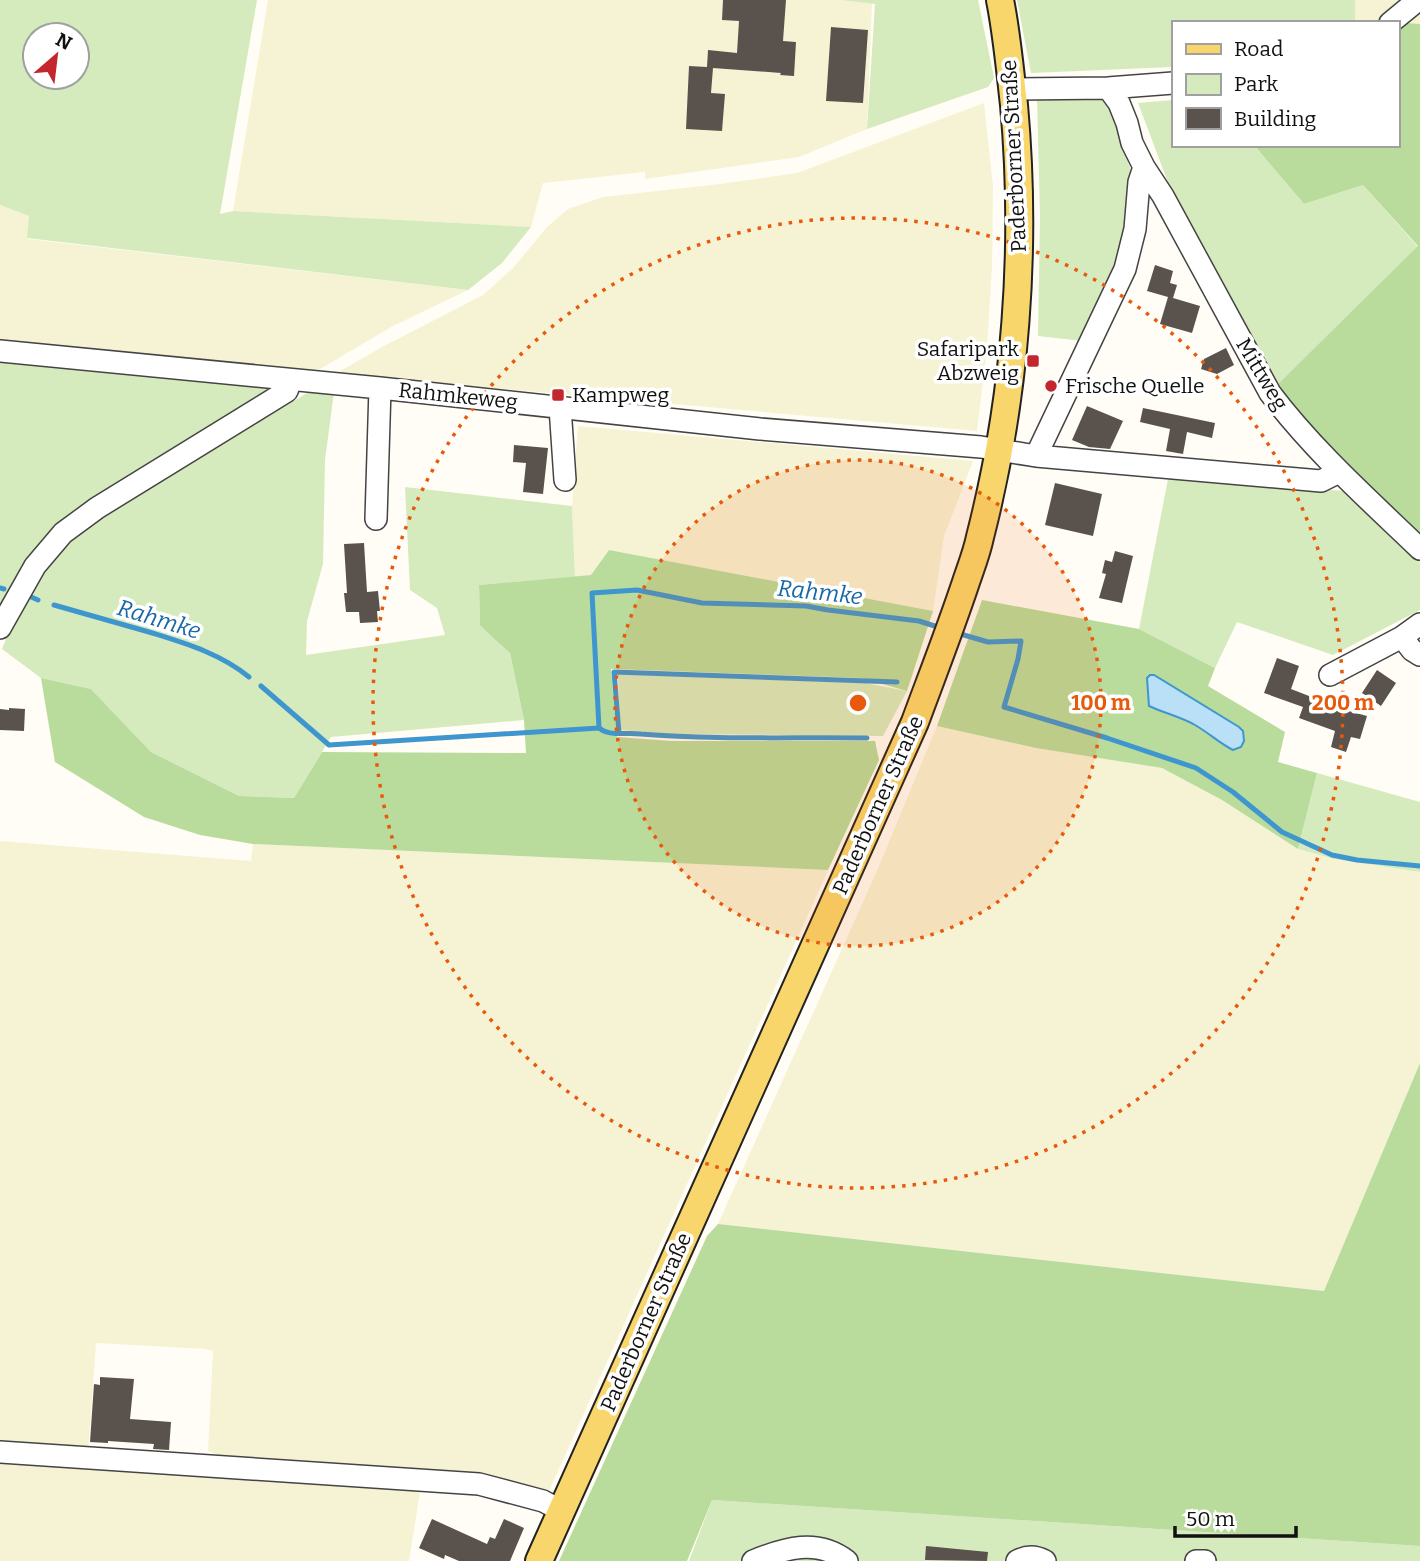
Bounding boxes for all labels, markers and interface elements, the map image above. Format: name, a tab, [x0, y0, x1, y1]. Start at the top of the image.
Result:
north arrow	[21, 21, 91, 91]
legend	[1172, 21, 1399, 147]
text: N	[52, 28, 76, 55]
text: Road	[1234, 36, 1283, 62]
street label: Paderborner Straße	[996, 59, 1032, 253]
text: Park	[1234, 71, 1278, 97]
text: Building	[1234, 106, 1317, 132]
street label: Mittweg	[1230, 333, 1294, 415]
place label: Safaripark Abzweig	[917, 336, 1019, 386]
marker: Safaripark Abzweig	[1025, 353, 1041, 369]
place label: Frische Quelle	[1065, 373, 1205, 399]
street label: Rahmkeweg	[397, 377, 519, 415]
marker: Frische Quelle	[1043, 378, 1059, 394]
place label: Kampweg	[572, 382, 670, 408]
marker: Kampweg	[550, 387, 566, 403]
water label: Rahmke	[776, 574, 864, 610]
water label: Rahmke	[114, 593, 204, 645]
text: 100 m	[1071, 690, 1131, 716]
text: 200 m	[1312, 690, 1374, 716]
centre of rings	[846, 691, 870, 715]
street label: Paderborner Straße	[827, 712, 929, 898]
street label: Paderborner Straße	[595, 1229, 697, 1415]
scale bar	[1175, 1494, 1296, 1538]
text: 50 m	[1186, 1506, 1235, 1532]

